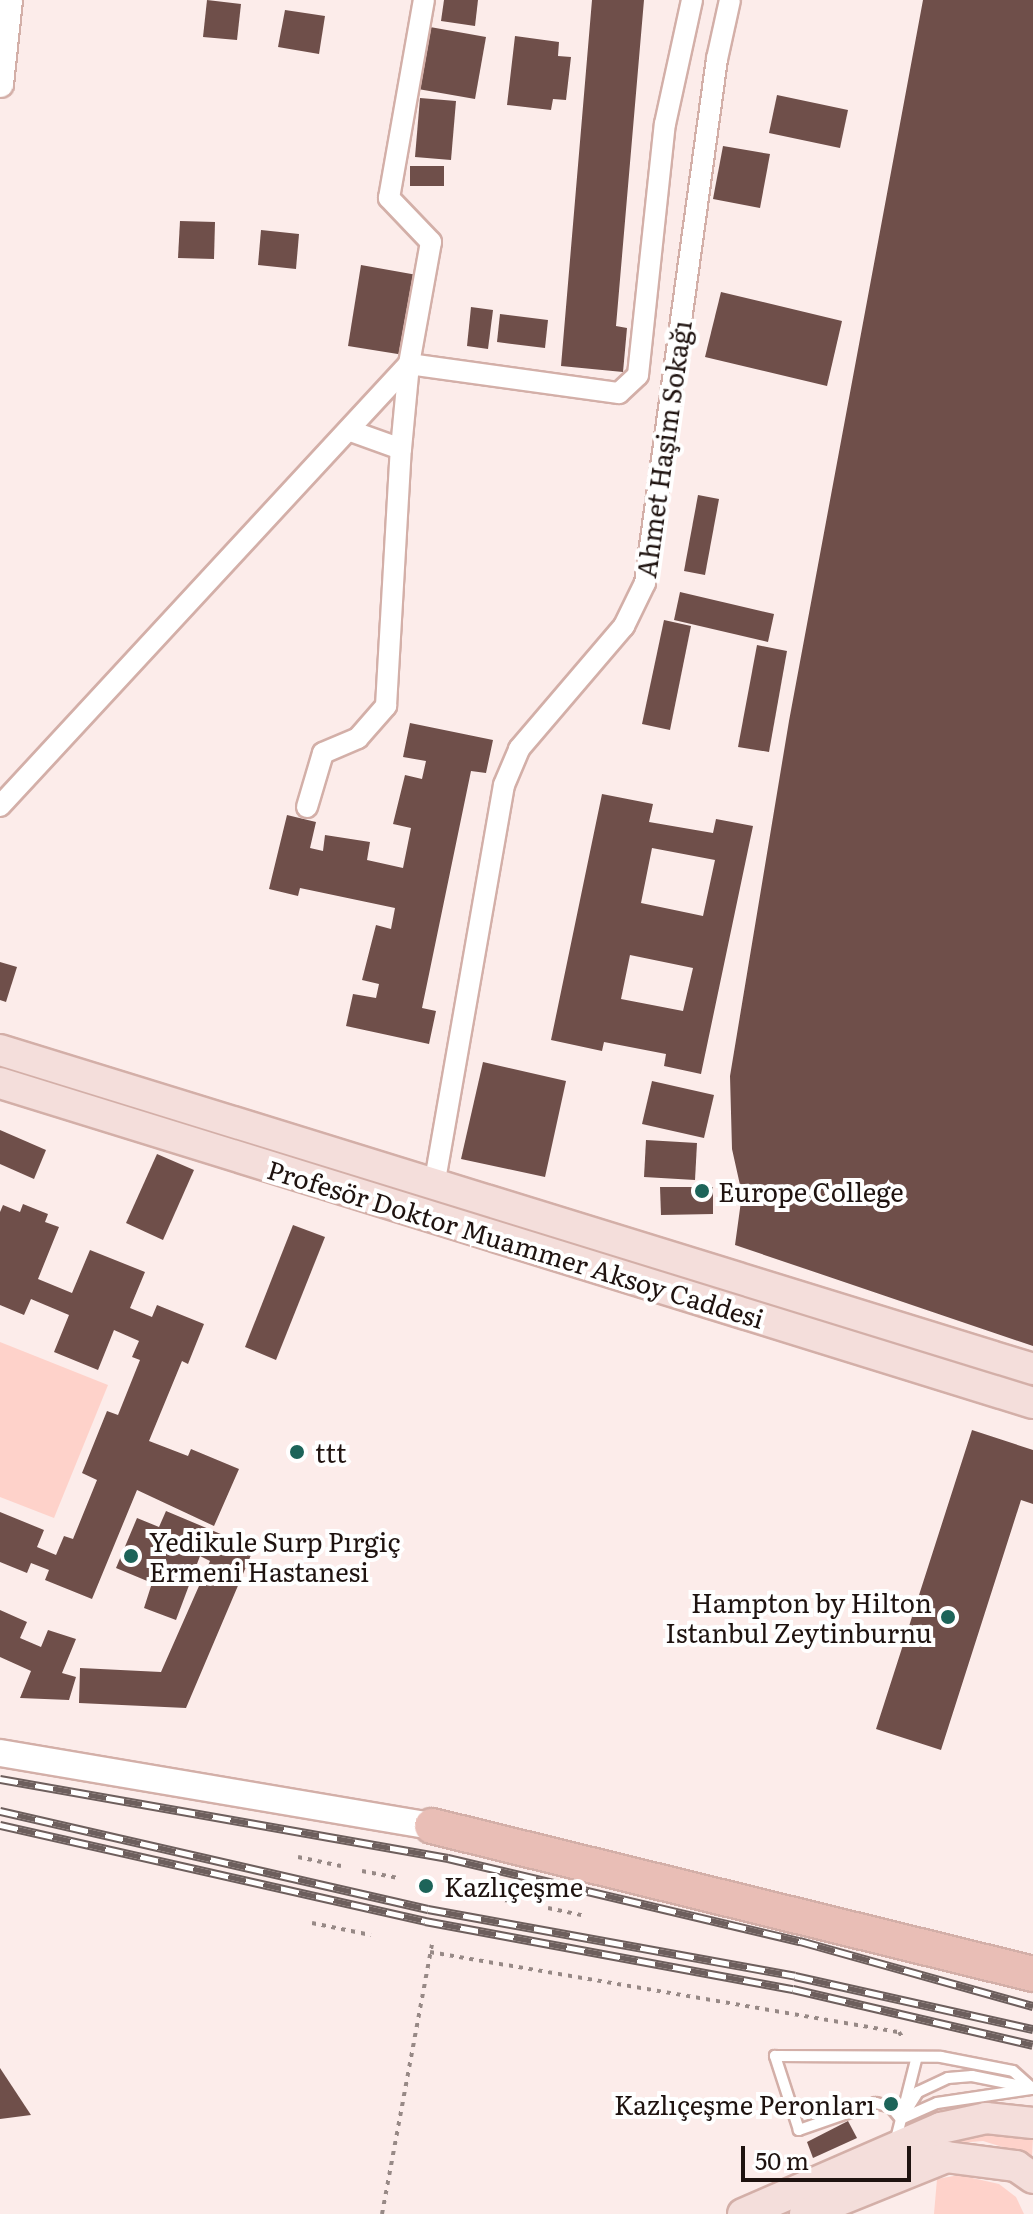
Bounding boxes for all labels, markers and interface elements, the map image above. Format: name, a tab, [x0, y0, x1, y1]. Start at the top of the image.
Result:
street label: Ahmet Haşim Sokağı	[629, 318, 697, 580]
street label: Profesör Doktor Muammer Aksoy Caddesi	[264, 1152, 768, 1334]
place label: Europe College	[718, 1175, 904, 1207]
marker: Europe College	[693, 1182, 711, 1200]
place label: ttt	[315, 1436, 347, 1468]
marker: ttt	[286, 1441, 308, 1463]
place label: Yedikule Surp Pırgiç Ermeni Hastanesi	[149, 1525, 400, 1586]
marker: Yedikule Surp Pırgiç Ermeni Hastanesi	[120, 1545, 142, 1567]
place label: Hampton by Hilton Istanbul Zeytinburnu	[665, 1586, 932, 1648]
marker: Hampton by Hilton Istanbul Zeytinburnu	[939, 1608, 957, 1626]
place label: Kazlıçeşme	[444, 1870, 583, 1902]
marker: Kazlıçeşme	[415, 1875, 437, 1897]
place label: Kazlıçeşme Peronları	[614, 2088, 875, 2120]
marker: Kazlıçeşme Peronları	[882, 2095, 900, 2113]
scale bar	[745, 2130, 915, 2180]
text: 50 m	[755, 2142, 809, 2177]

